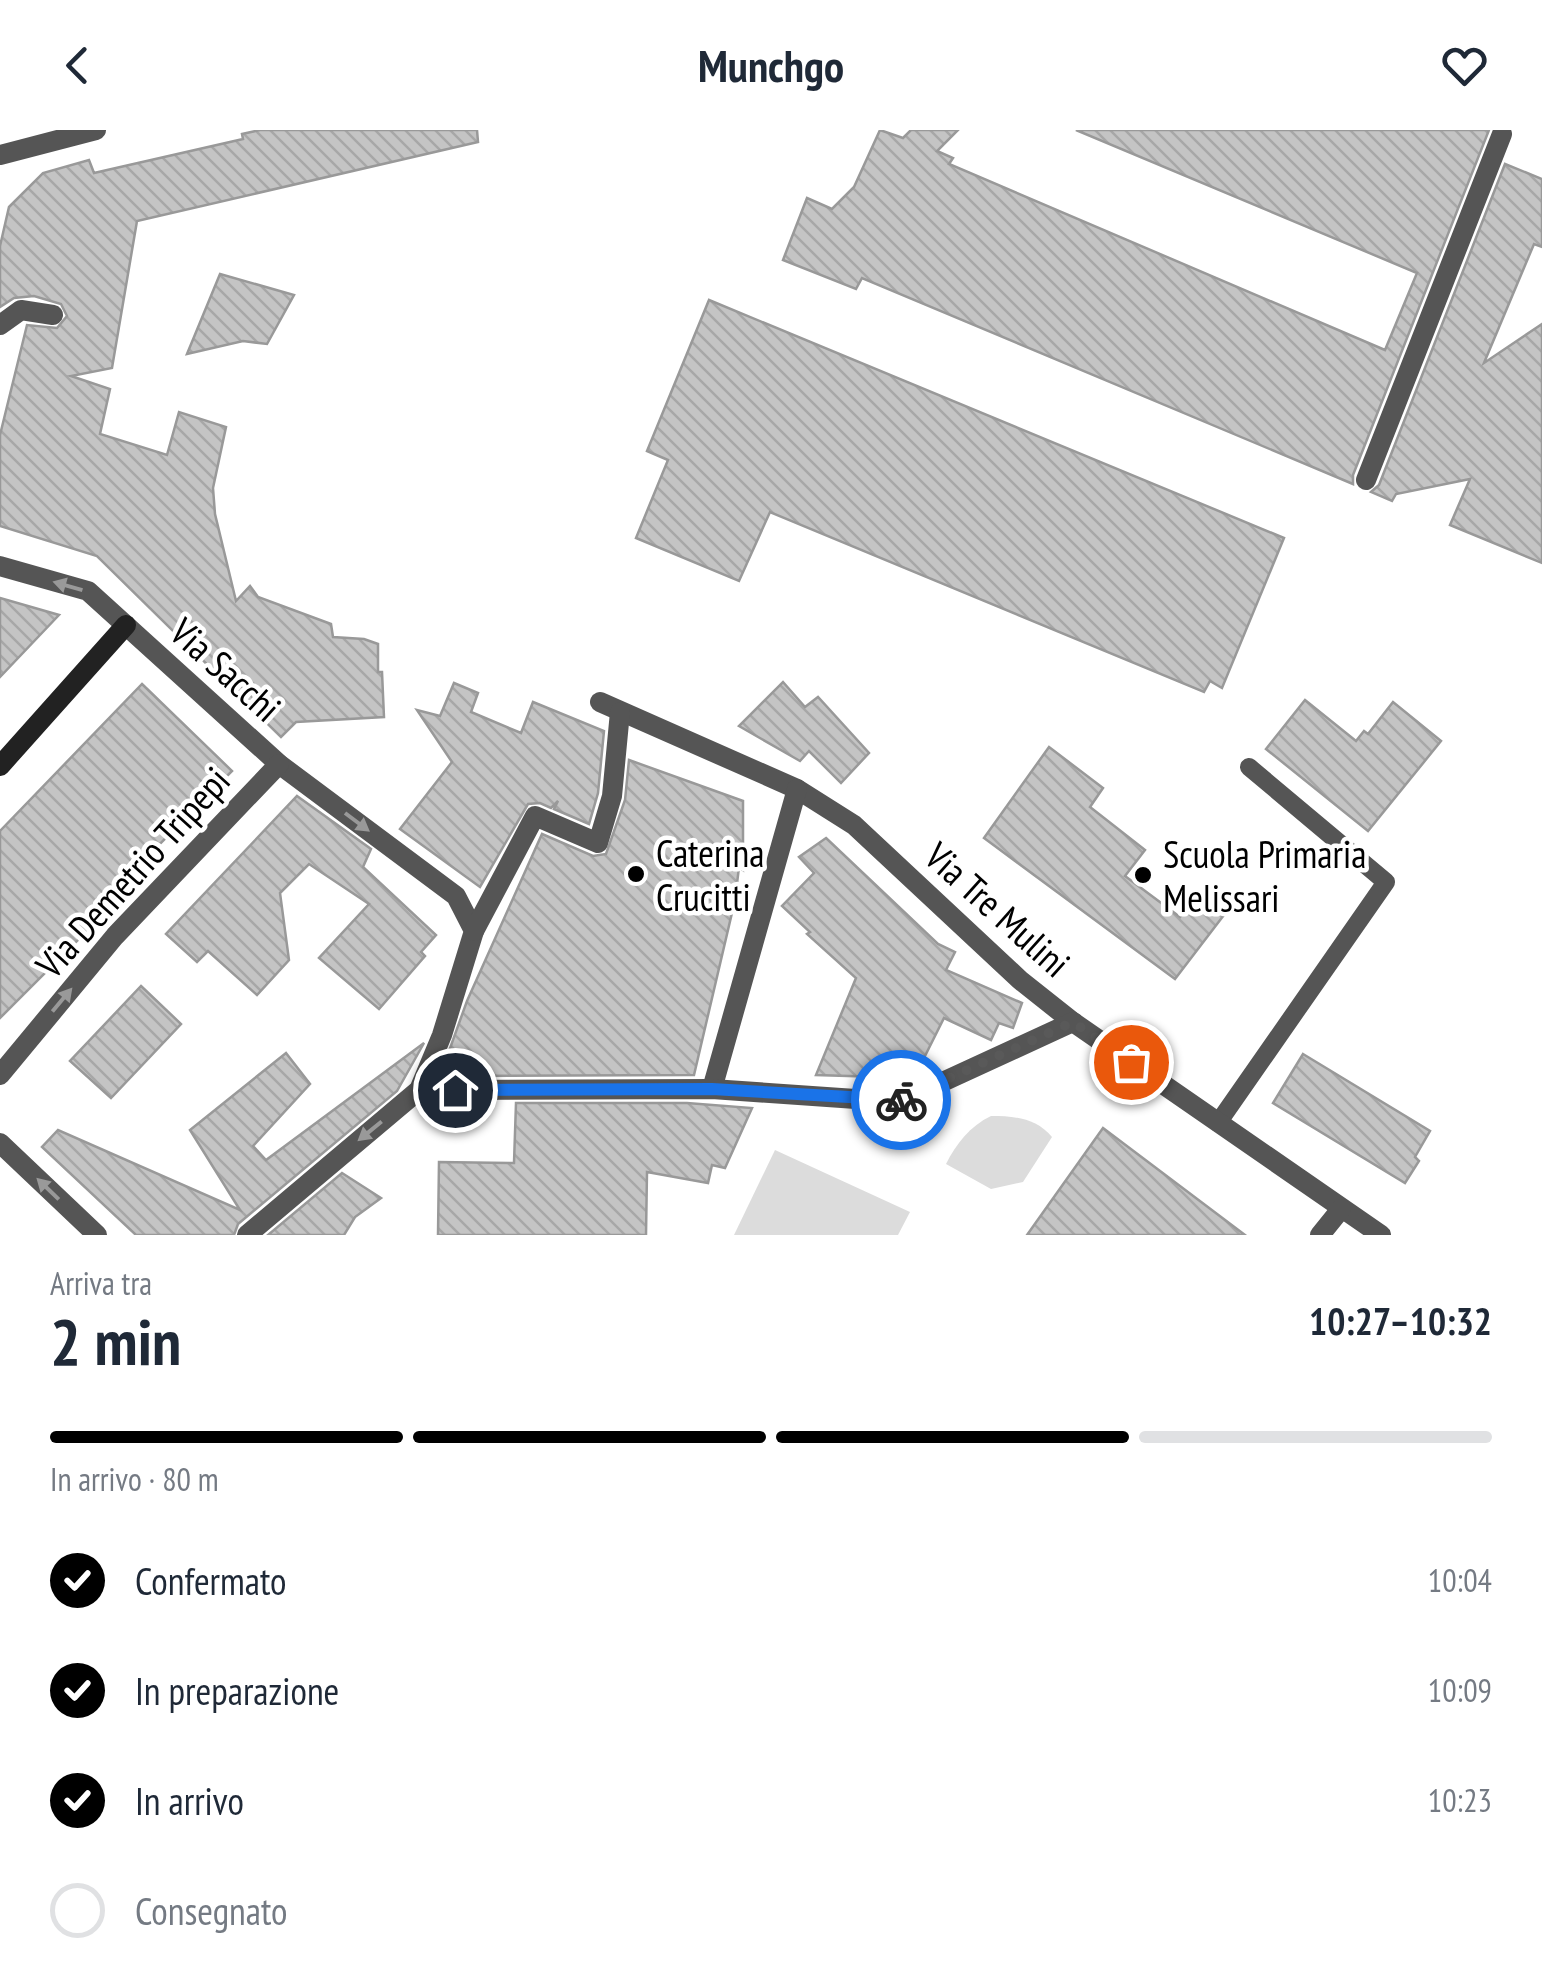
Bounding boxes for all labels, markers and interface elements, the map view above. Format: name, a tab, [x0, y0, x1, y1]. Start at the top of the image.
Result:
text: Munchgo	[698, 36, 844, 94]
icon: back	[50, 38, 105, 93]
icon: heart	[1437, 38, 1492, 93]
one-way arrow	[53, 578, 83, 593]
street label: Via Sacchi	[160, 606, 291, 731]
street label: Via Demetrio Tripepi	[24, 756, 240, 988]
one-way arrow	[344, 812, 370, 832]
place label: Caterina Crucitti	[656, 828, 765, 921]
place label: Scuola Primaria Melissari	[1163, 829, 1366, 922]
street label: Via Tre Mulini	[914, 830, 1081, 987]
marker: Caterina Crucitti	[625, 863, 647, 885]
marker: Scuola Primaria Melissari	[1132, 864, 1154, 886]
one-way arrow	[51, 987, 72, 1012]
pin	[1089, 1020, 1174, 1105]
icon: bag	[1104, 1035, 1159, 1090]
pin	[413, 1048, 498, 1133]
courier	[851, 1050, 951, 1150]
icon: home	[428, 1063, 483, 1118]
icon: bike	[874, 1073, 929, 1128]
one-way arrow	[358, 1120, 383, 1141]
one-way arrow	[37, 1178, 61, 1201]
text: Arriva tra	[50, 1262, 152, 1304]
text: 10:27–10:32	[1309, 1296, 1492, 1345]
text: 2 min	[50, 1299, 181, 1383]
text: In arrivo · 80 m	[50, 1458, 219, 1500]
icon: check	[50, 1553, 105, 1608]
text: Confermato	[135, 1556, 287, 1605]
text: 10:04	[1428, 1559, 1492, 1601]
icon: check	[50, 1663, 105, 1718]
text: In preparazione	[135, 1666, 339, 1715]
text: 10:09	[1428, 1669, 1492, 1711]
icon: check	[50, 1773, 105, 1828]
text: In arrivo	[135, 1776, 244, 1825]
text: 10:23	[1428, 1779, 1492, 1821]
text: Consegnato	[135, 1886, 288, 1935]

